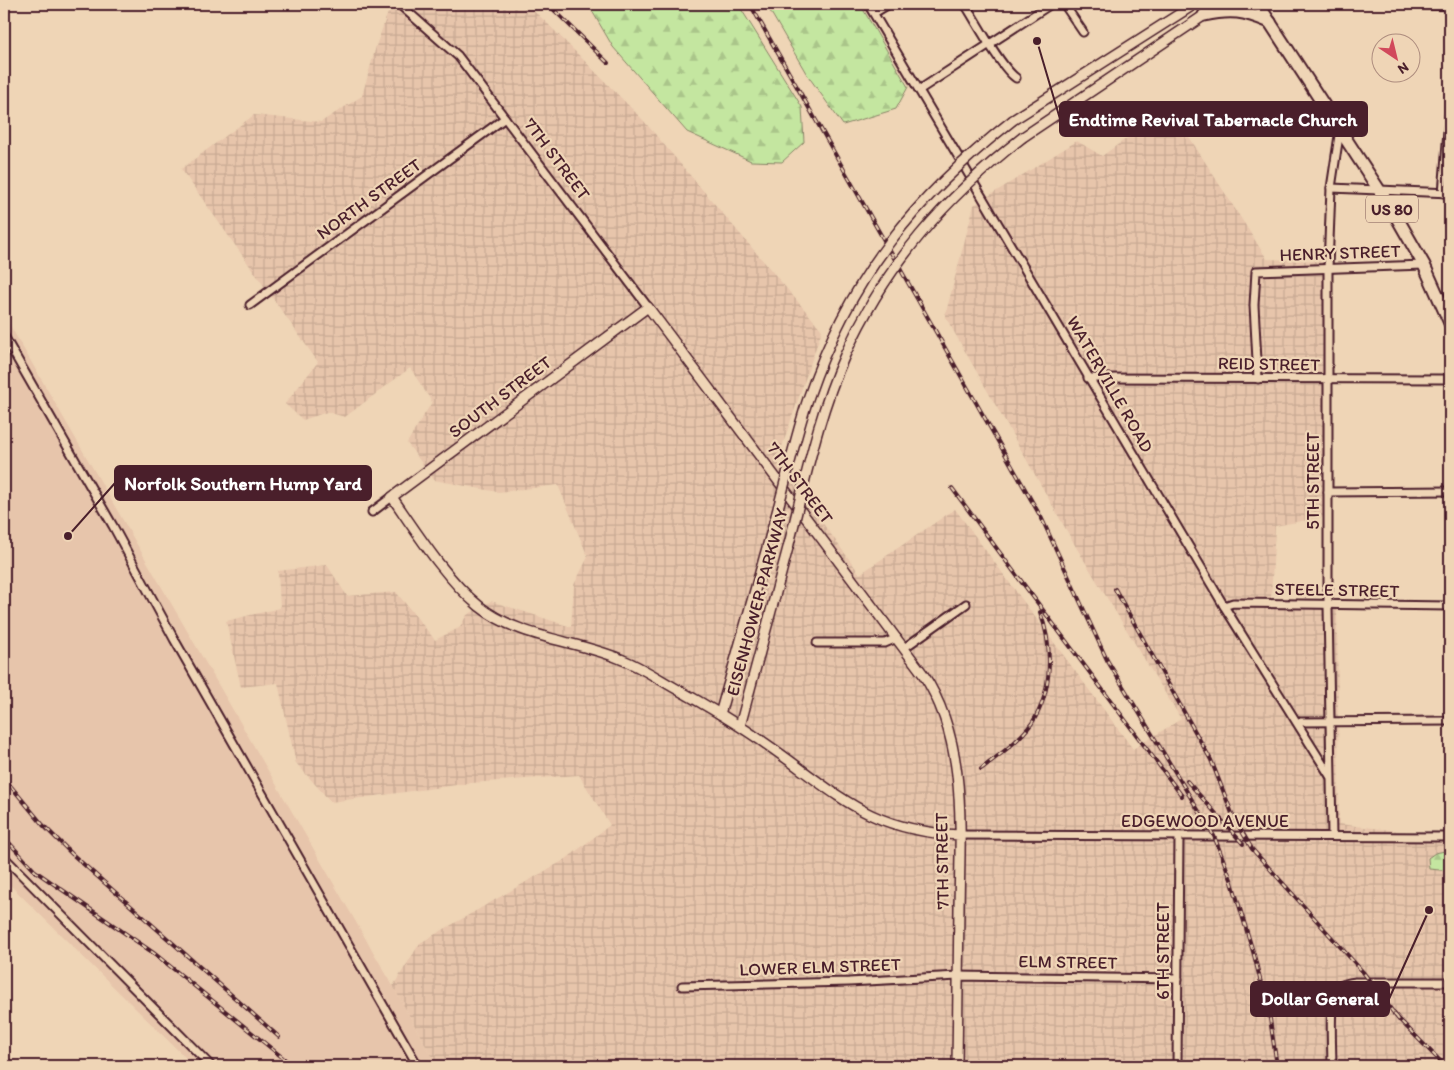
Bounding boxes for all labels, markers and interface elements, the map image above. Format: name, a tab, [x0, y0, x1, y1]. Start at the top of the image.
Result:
north arrow	[1372, 32, 1422, 82]
text: N	[1394, 59, 1412, 78]
callout: Endtime Revival Tabernacle Church	[1060, 102, 1367, 136]
text: Endtime Revival Tabernacle Church	[1069, 108, 1358, 131]
street label: 7TH STREET	[519, 114, 595, 204]
street label: NORTH STREET	[312, 154, 426, 244]
road number: US 80	[1366, 195, 1418, 222]
street label: HENRY STREET	[1279, 240, 1401, 266]
street label: WATERVILLE ROAD	[1062, 312, 1158, 456]
street label: SOUTH STREET	[444, 351, 556, 443]
street label: REID STREET	[1218, 352, 1320, 376]
street label: 5TH STREET	[1302, 432, 1324, 530]
street label: 7TH STREET	[762, 438, 838, 528]
callout: Norfolk Southern Hump Yard	[115, 466, 371, 500]
text: Norfolk Southern Hump Yard	[124, 472, 362, 495]
street label: EISENHOWER PARKWAY	[721, 505, 793, 698]
street label: STEELE STREET	[1274, 578, 1400, 602]
street label: EDGEWOOD AVENUE	[1121, 810, 1289, 832]
street label: 7TH STREET	[930, 812, 954, 910]
street label: 6TH STREET	[1152, 902, 1174, 1000]
street label: ELM STREET	[1018, 950, 1118, 974]
street label: LOWER ELM STREET	[739, 953, 901, 981]
callout: Dollar General	[1251, 982, 1389, 1016]
text: Dollar General	[1261, 987, 1380, 1010]

